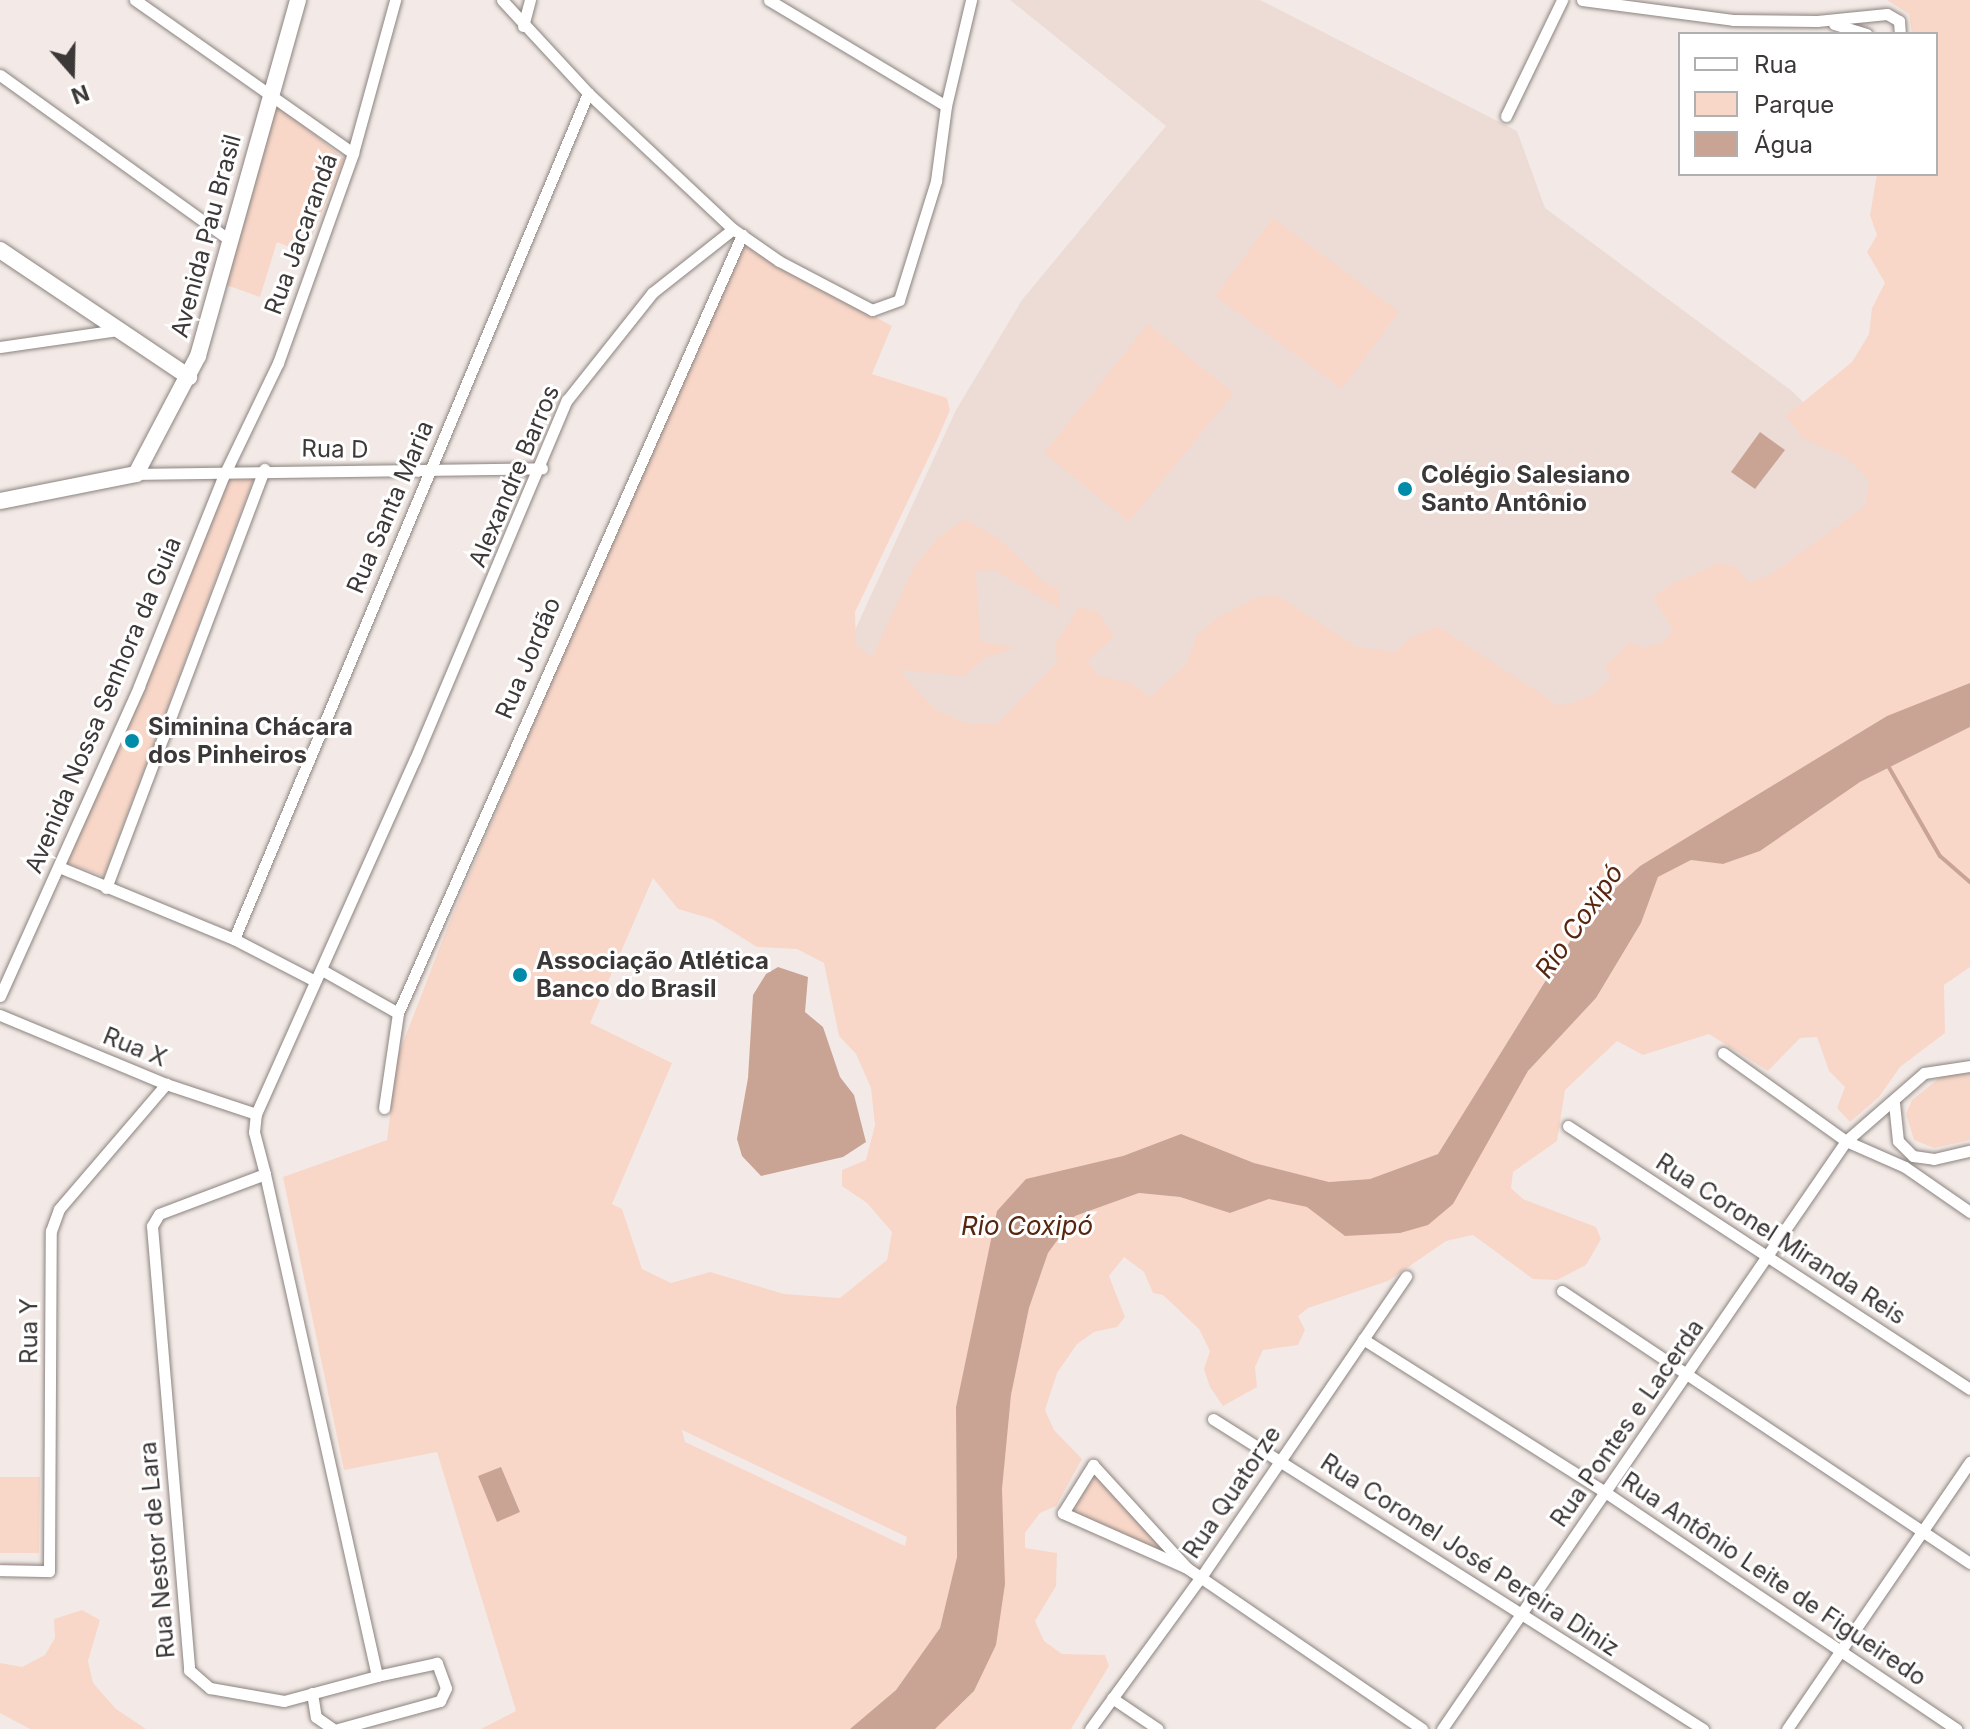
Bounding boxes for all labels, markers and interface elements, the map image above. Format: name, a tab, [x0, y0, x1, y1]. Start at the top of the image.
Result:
north arrow	[32, 32, 112, 112]
legend	[1678, 32, 1938, 176]
text: Rua	[1754, 50, 1797, 79]
text: N	[68, 79, 93, 110]
text: Parque	[1754, 90, 1834, 119]
text: Água	[1754, 130, 1813, 159]
street label: Avenida Pau Brasil	[165, 131, 247, 341]
street label: Rua Jacarandá	[259, 150, 343, 318]
street label: Alexandre Barros	[463, 381, 565, 571]
street label: Rua Santa Maria	[341, 416, 439, 598]
street label: Rua D	[301, 434, 369, 464]
place label: Colégio Salesiano Santo Antônio	[1421, 461, 1630, 517]
marker: Colégio Salesiano Santo Antônio	[1396, 480, 1414, 498]
street label: Avenida Nossa Senhora da Guia	[19, 532, 187, 878]
street label: Rua Jordão	[490, 593, 566, 723]
place label: Siminina Chácara dos Pinheiros	[148, 713, 353, 769]
marker: Siminina Chácara dos Pinheiros	[123, 732, 141, 750]
water label: Rio Coxipó	[1528, 858, 1630, 984]
place label: Associação Atlética Banco do Brasil	[536, 947, 769, 1003]
marker: Associação Atlética Banco do Brasil	[511, 966, 529, 984]
street label: Rua X	[99, 1021, 171, 1073]
street label: Rua Coronel Miranda Reis	[1651, 1147, 1911, 1331]
water label: Rio Coxipó	[961, 1210, 1093, 1242]
street label: Rua Y	[15, 1298, 43, 1364]
street label: Rua Pontes e Lacerda	[1544, 1314, 1710, 1532]
street label: Rua Quatorze	[1177, 1420, 1287, 1564]
street label: Rua Nestor de Lara	[133, 1440, 181, 1660]
street label: Rua Coronel José Pereira Diniz	[1315, 1448, 1625, 1662]
street label: Rua Antônio Leite de Figueiredo	[1616, 1466, 1932, 1692]

